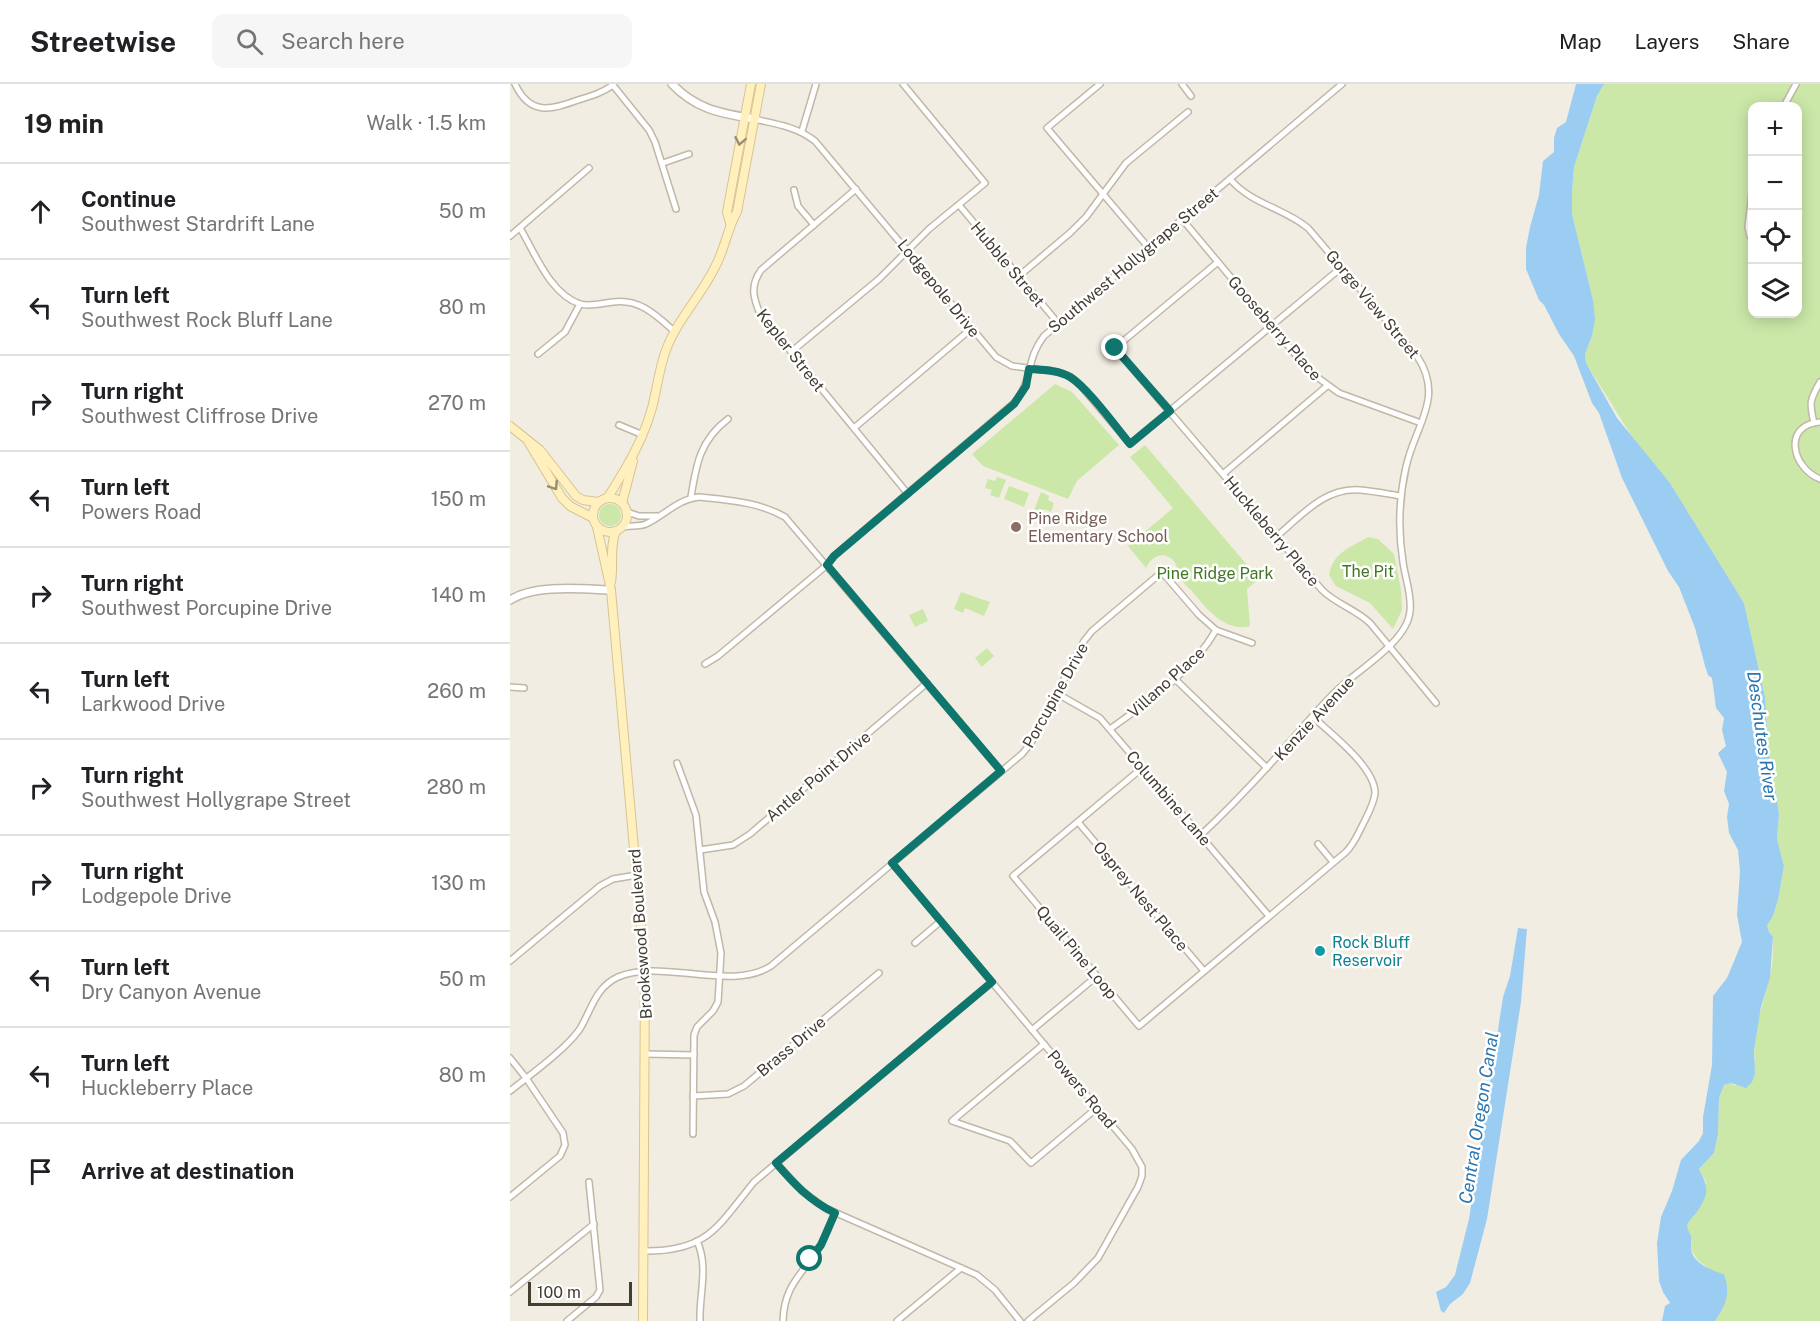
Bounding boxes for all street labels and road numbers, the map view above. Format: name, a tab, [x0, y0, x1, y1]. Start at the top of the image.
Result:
street label: Southwest Hollygrape Street	[1044, 184, 1222, 337]
street label: Hubble Street	[967, 218, 1049, 311]
street label: Lodgepole Drive	[893, 236, 984, 341]
street label: Gorge View Street	[1322, 246, 1423, 362]
street label: Gooseberry Place	[1224, 272, 1325, 384]
street label: Kepler Street	[753, 305, 829, 395]
street label: Huckleberry Place	[1220, 472, 1323, 590]
street label: Porcupine Drive	[1019, 639, 1092, 751]
street label: Villano Place	[1124, 643, 1209, 722]
street label: Kenzie Avenue	[1271, 672, 1358, 764]
street label: Antler Point Drive	[762, 727, 874, 826]
street label: Columbine Lane	[1122, 747, 1215, 850]
street label: Osprey Nest Place	[1089, 838, 1192, 955]
street label: Brookswood Boulevard	[625, 848, 656, 1020]
street label: Quail Pine Loop	[1032, 902, 1121, 1003]
street label: Brass Drive	[753, 1012, 830, 1081]
street label: Powers Road	[1043, 1046, 1120, 1132]

